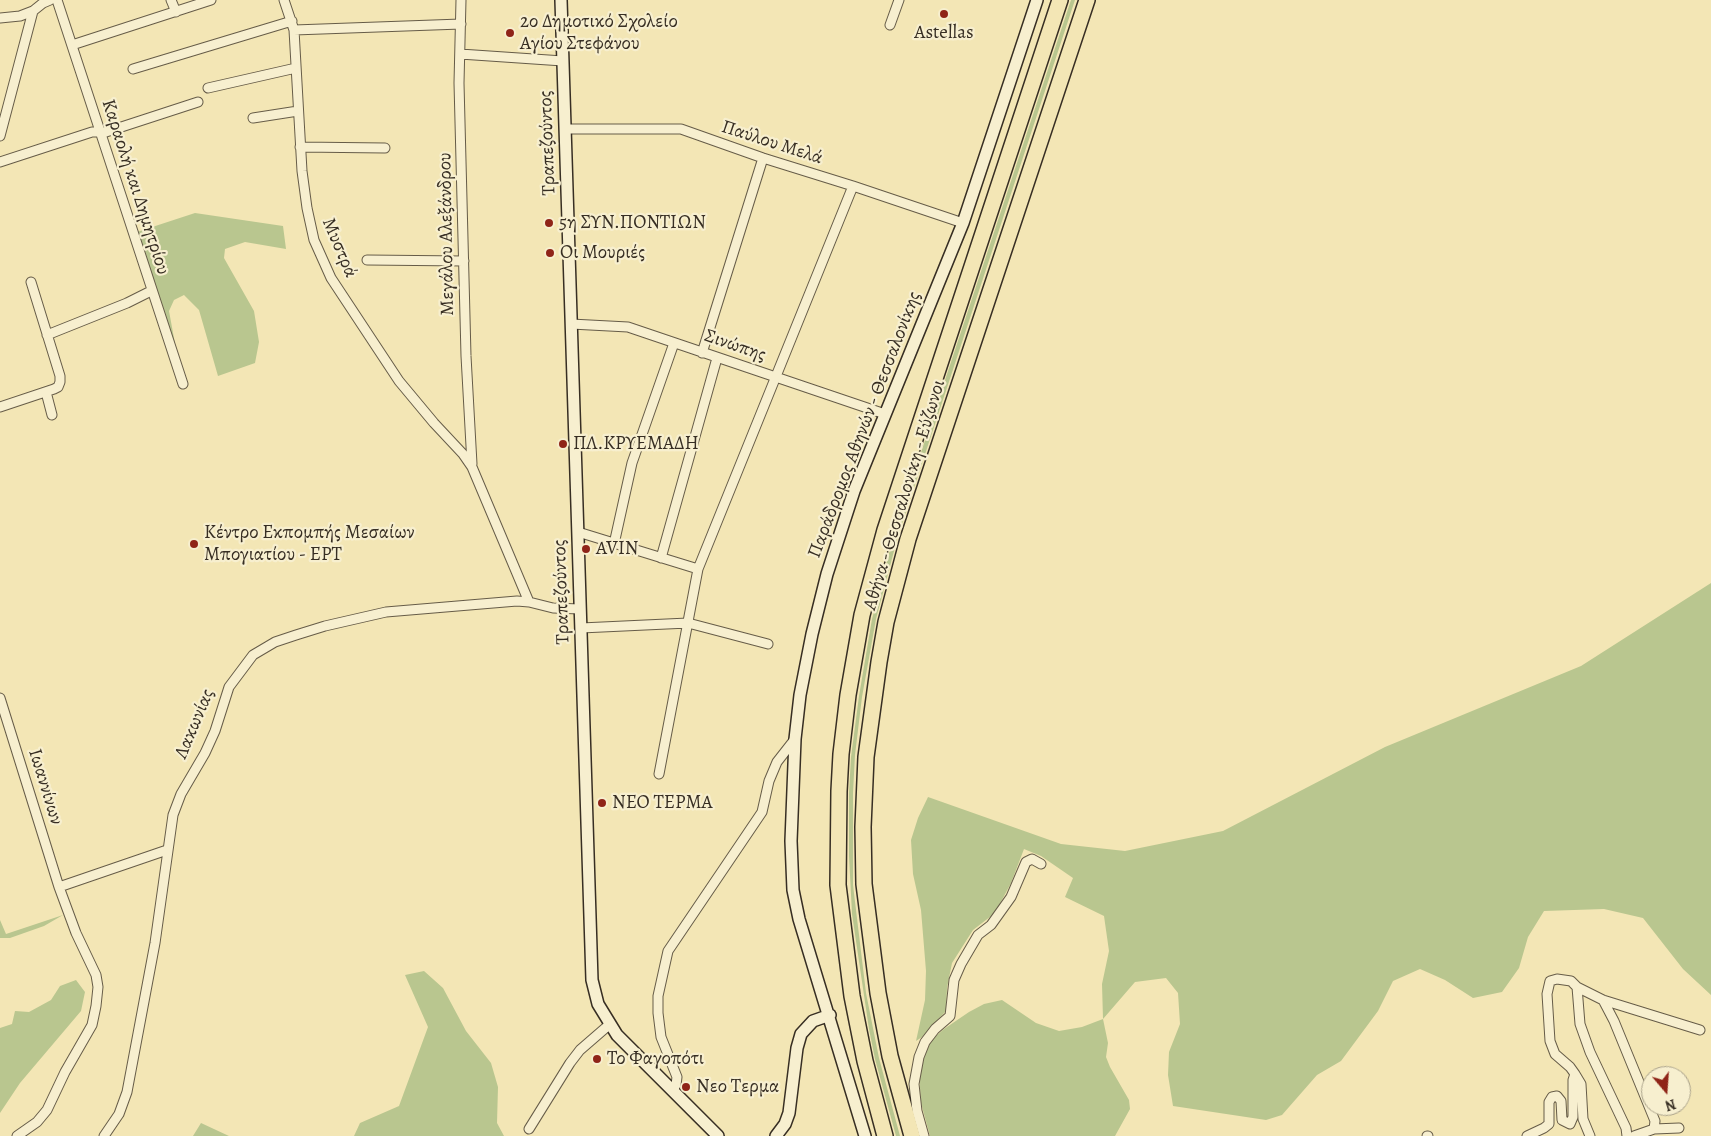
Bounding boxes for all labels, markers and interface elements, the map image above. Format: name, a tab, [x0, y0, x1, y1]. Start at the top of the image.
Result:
marker: Astellas	[938, 8, 950, 20]
place label: 2ο Δημοτικό Σχολείο Αγίου Στεφάνου	[520, 11, 678, 55]
place label: Astellas	[914, 22, 974, 44]
marker: 2ο Δημοτικό Σχολείο Αγίου Στεφάνου	[504, 27, 516, 39]
street label: Τραπεζούντος	[535, 90, 561, 196]
street label: Καραολή και Δημητρίου	[96, 97, 174, 277]
street label: Παύλου Μελά	[718, 116, 826, 170]
street label: Μεγάλου Αλεξάνδρου	[434, 152, 460, 316]
place label: 5η ΣΥΝ.ΠΟΝΤΙΩΝ	[559, 212, 706, 234]
street label: Μυστρά	[316, 215, 362, 281]
marker: 5η ΣΥΝ.ΠΟΝΤΙΩΝ	[543, 217, 555, 229]
place label: Οι Μουριές	[560, 242, 645, 264]
marker: Οι Μουριές	[544, 247, 556, 259]
street label: Παράδρομος Αθηνών - Θεσσαλονίκης	[804, 289, 926, 561]
street label: Σινώπης	[701, 325, 769, 367]
street label: Αθήνα - Θεσσαλονίκη - Εύζωνοι	[859, 377, 951, 613]
place label: ΠΛ.ΚΡΥΕΜΑΔΗ	[573, 433, 699, 455]
marker: ΠΛ.ΚΡΥΕΜΑΔΗ	[557, 438, 569, 450]
place label: Κέντρο Εκπομπής Μεσαίων Μπογιατίου - ΕΡΤ	[204, 522, 414, 566]
marker: Κέντρο Εκπομπής Μεσαίων Μπογιατίου - ΕΡΤ	[188, 538, 200, 550]
place label: AVIN	[596, 538, 638, 560]
street label: Τραπεζούντος	[549, 539, 575, 645]
marker: AVIN	[580, 543, 592, 555]
street label: Λακωνίας	[170, 686, 220, 762]
street label: Ιωαννίνων	[23, 746, 67, 828]
place label: ΝΕΟ ΤΕΡΜΑ	[612, 792, 713, 814]
marker: ΝΕΟ ΤΕΡΜΑ	[596, 797, 608, 809]
place label: Το Φαγοπότι	[607, 1048, 704, 1070]
marker: Το Φαγοπότι	[591, 1053, 603, 1065]
north arrow	[1641, 1066, 1691, 1116]
place label: Νεο Τερμα	[696, 1076, 779, 1098]
marker: Νεο Τερμα	[680, 1081, 692, 1093]
text: N	[1663, 1094, 1678, 1115]

